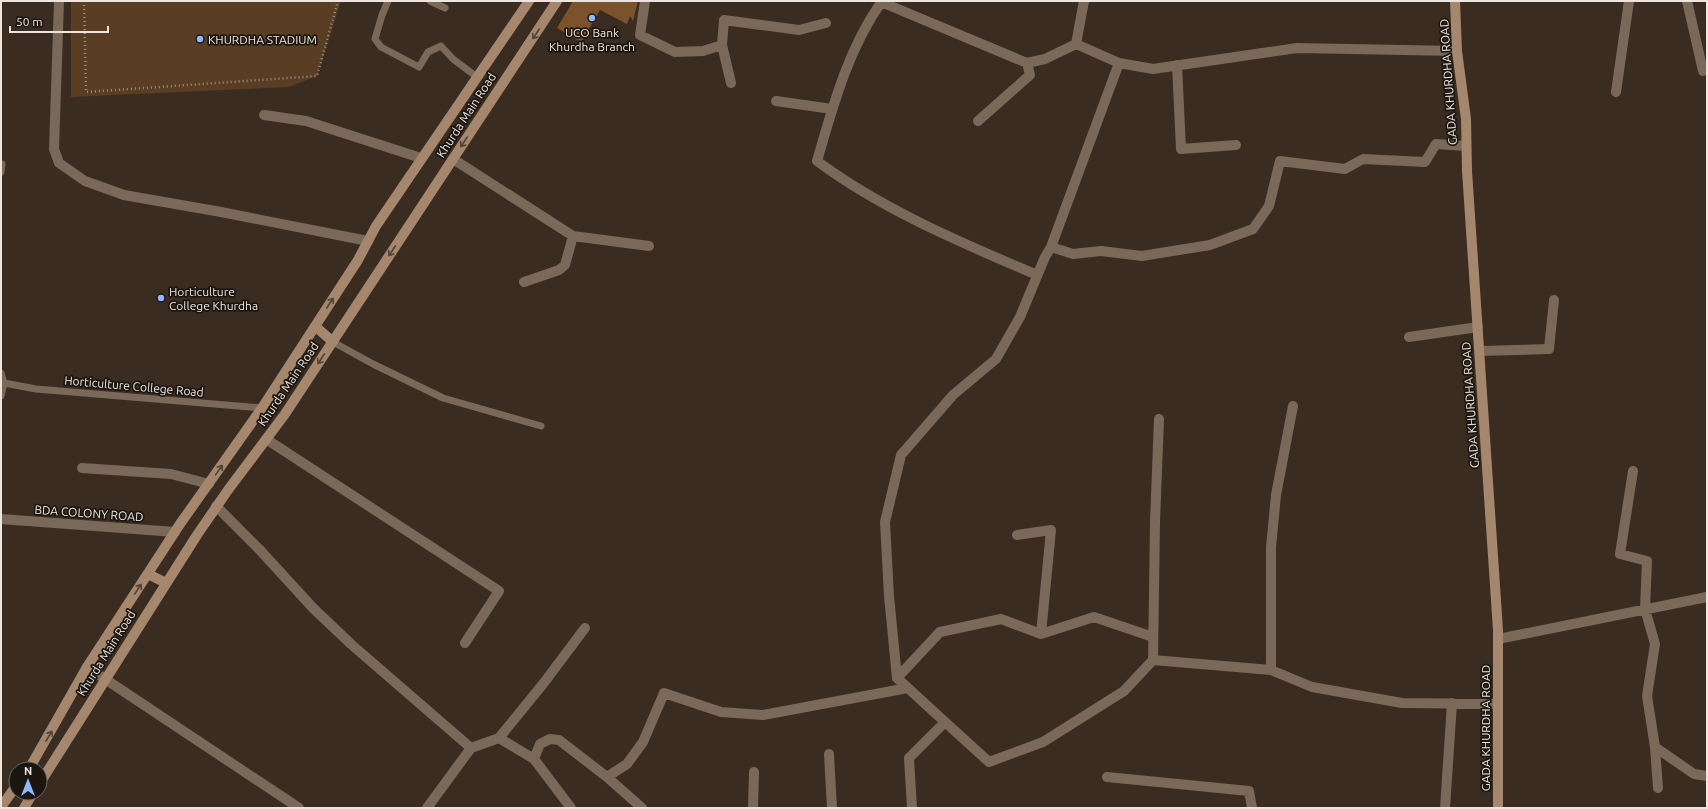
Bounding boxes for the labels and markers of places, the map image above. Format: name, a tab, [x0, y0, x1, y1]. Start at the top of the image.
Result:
marker: UCO Bank Khurdha Branch	[587, 13, 597, 23]
place label: UCO Bank Khurdha Branch	[549, 26, 635, 53]
place label: KHURDHA STADIUM	[208, 33, 317, 46]
marker: KHURDHA STADIUM	[195, 34, 205, 44]
place label: Horticulture College Khurdha	[169, 285, 258, 312]
marker: Horticulture College Khurdha	[156, 293, 166, 303]

